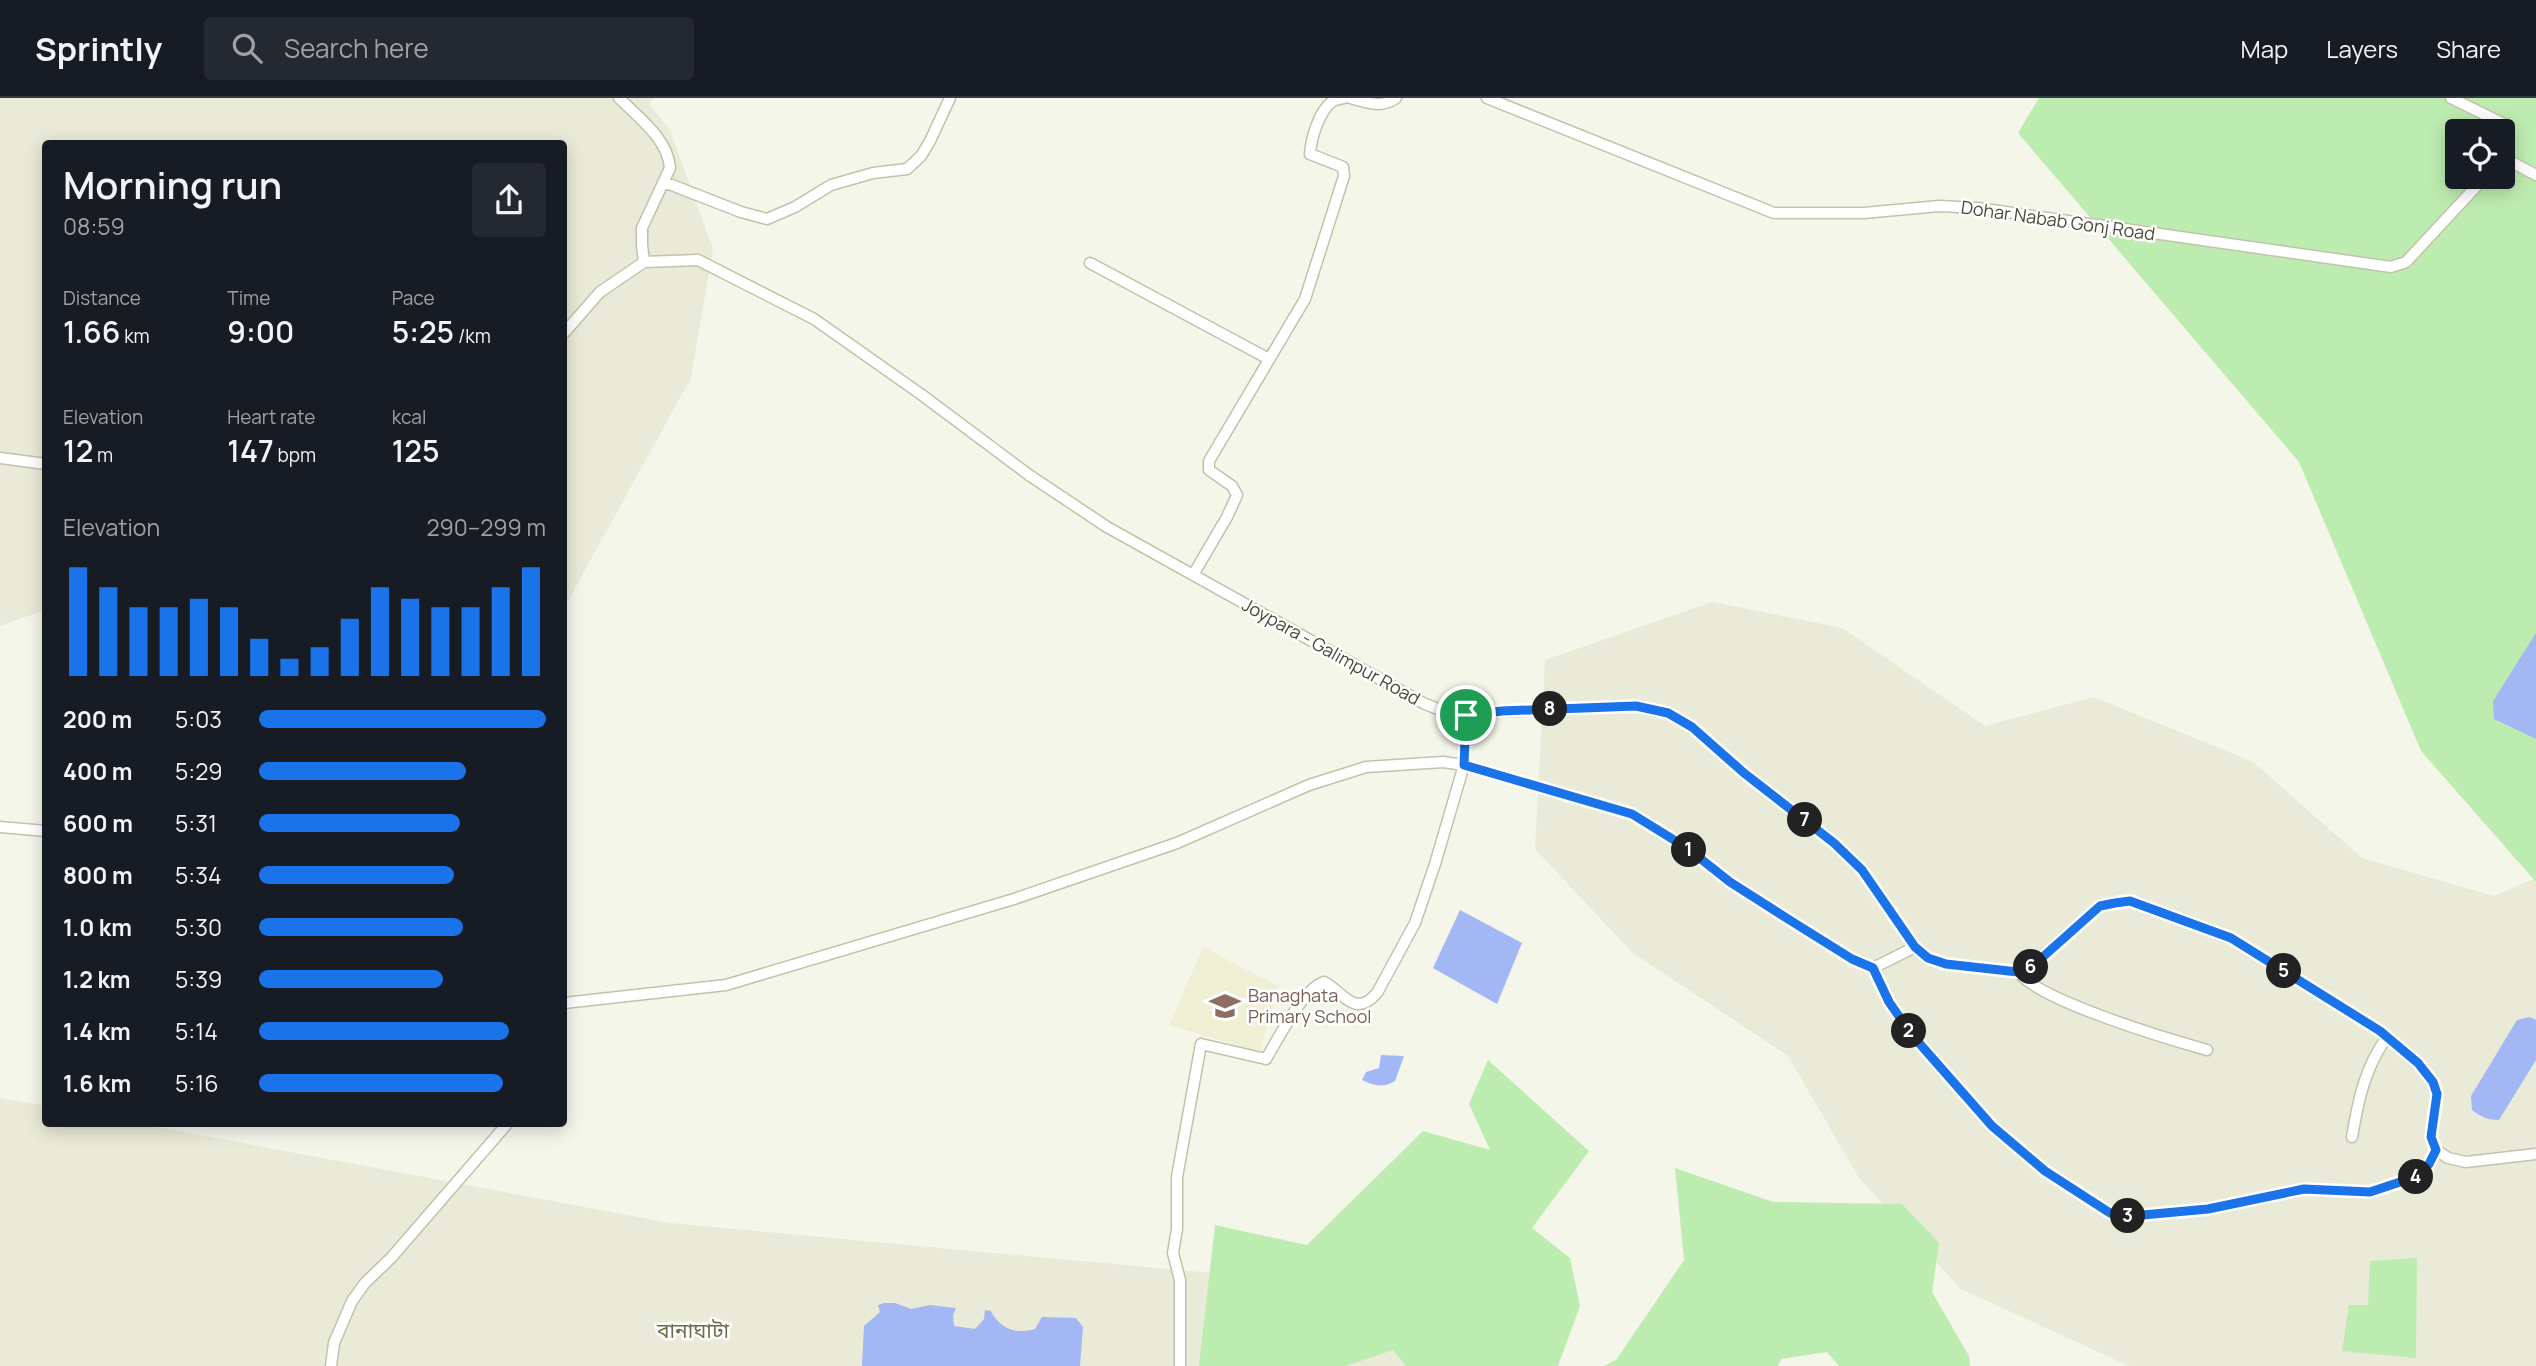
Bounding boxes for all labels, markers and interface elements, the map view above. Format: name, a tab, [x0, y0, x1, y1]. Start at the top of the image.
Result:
search box	[204, 17, 694, 80]
text: Sprintly	[35, 26, 162, 71]
icon: search	[228, 29, 266, 67]
text: Search here	[284, 30, 429, 66]
text: Map	[2241, 32, 2288, 65]
text: Layers	[2326, 32, 2398, 65]
text: Share	[2436, 32, 2501, 65]
map controls	[2445, 119, 2515, 189]
button: locate	[2445, 119, 2515, 189]
text: Morning run	[63, 158, 282, 210]
button: share	[472, 163, 546, 237]
street label: Dohar Nabab Gonj Road	[1960, 195, 2157, 246]
text: 08:59	[63, 210, 125, 242]
text: Distance	[63, 285, 141, 311]
text: Time	[227, 285, 270, 311]
text: Pace	[392, 285, 435, 311]
text: 1.66	[63, 311, 120, 352]
text: 9:00	[227, 311, 294, 352]
text: 5:25	[392, 311, 454, 352]
text: km	[120, 323, 150, 349]
text: /km	[454, 323, 491, 349]
text: Elevation	[63, 404, 143, 430]
text: Heart rate	[227, 404, 315, 430]
text: kcal	[392, 404, 426, 430]
text: 12	[63, 430, 93, 471]
text: 147	[227, 430, 274, 471]
text: 125	[392, 430, 439, 471]
text: m	[93, 442, 113, 468]
text: bpm	[274, 442, 316, 468]
text: Elevation	[63, 511, 160, 543]
text: 290–299 m	[426, 511, 546, 543]
street label: Joypara - Galimpur Road	[1238, 592, 1425, 710]
pin	[1436, 685, 1496, 745]
pin: 8	[1532, 692, 1568, 726]
text: 8	[1544, 695, 1555, 721]
icon: arrive	[1447, 696, 1485, 734]
text: 200 m	[63, 703, 132, 735]
text: 5:03	[175, 703, 222, 735]
text: 400 m	[63, 755, 133, 787]
text: 5:29	[175, 755, 223, 787]
pin: 7	[1787, 802, 1822, 838]
text: 7	[1799, 806, 1810, 832]
text: 600 m	[63, 807, 133, 839]
text: 5:31	[175, 807, 217, 839]
pin: 1	[1672, 832, 1706, 868]
text: 1	[1684, 836, 1693, 862]
text: 800 m	[63, 859, 133, 891]
text: 5:34	[175, 859, 221, 891]
text: 1.0 km	[63, 911, 132, 943]
text: 5:30	[175, 911, 222, 943]
pin: 6	[2014, 950, 2048, 984]
text: 6	[2025, 953, 2036, 979]
pin: 5	[2266, 954, 2302, 988]
text: 5	[2278, 957, 2289, 983]
text: 1.2 km	[63, 963, 130, 995]
text: 5:39	[175, 963, 222, 995]
place label: Banaghata Primary School	[1248, 983, 1372, 1028]
school or university icon: Banaghata Primary School	[1208, 989, 1242, 1023]
pin: 2	[1892, 1014, 1926, 1048]
text: 1.4 km	[63, 1015, 131, 1047]
text: 5:14	[175, 1015, 218, 1047]
text: 2	[1903, 1017, 1914, 1043]
text: 1.6 km	[63, 1067, 131, 1099]
text: 5:16	[175, 1067, 218, 1099]
pin: 4	[2398, 1160, 2434, 1194]
text: 4	[2410, 1163, 2421, 1189]
pin: 3	[2110, 1198, 2146, 1234]
text: 3	[2122, 1202, 2133, 1228]
district label: বানাঘাটা	[656, 1316, 729, 1344]

